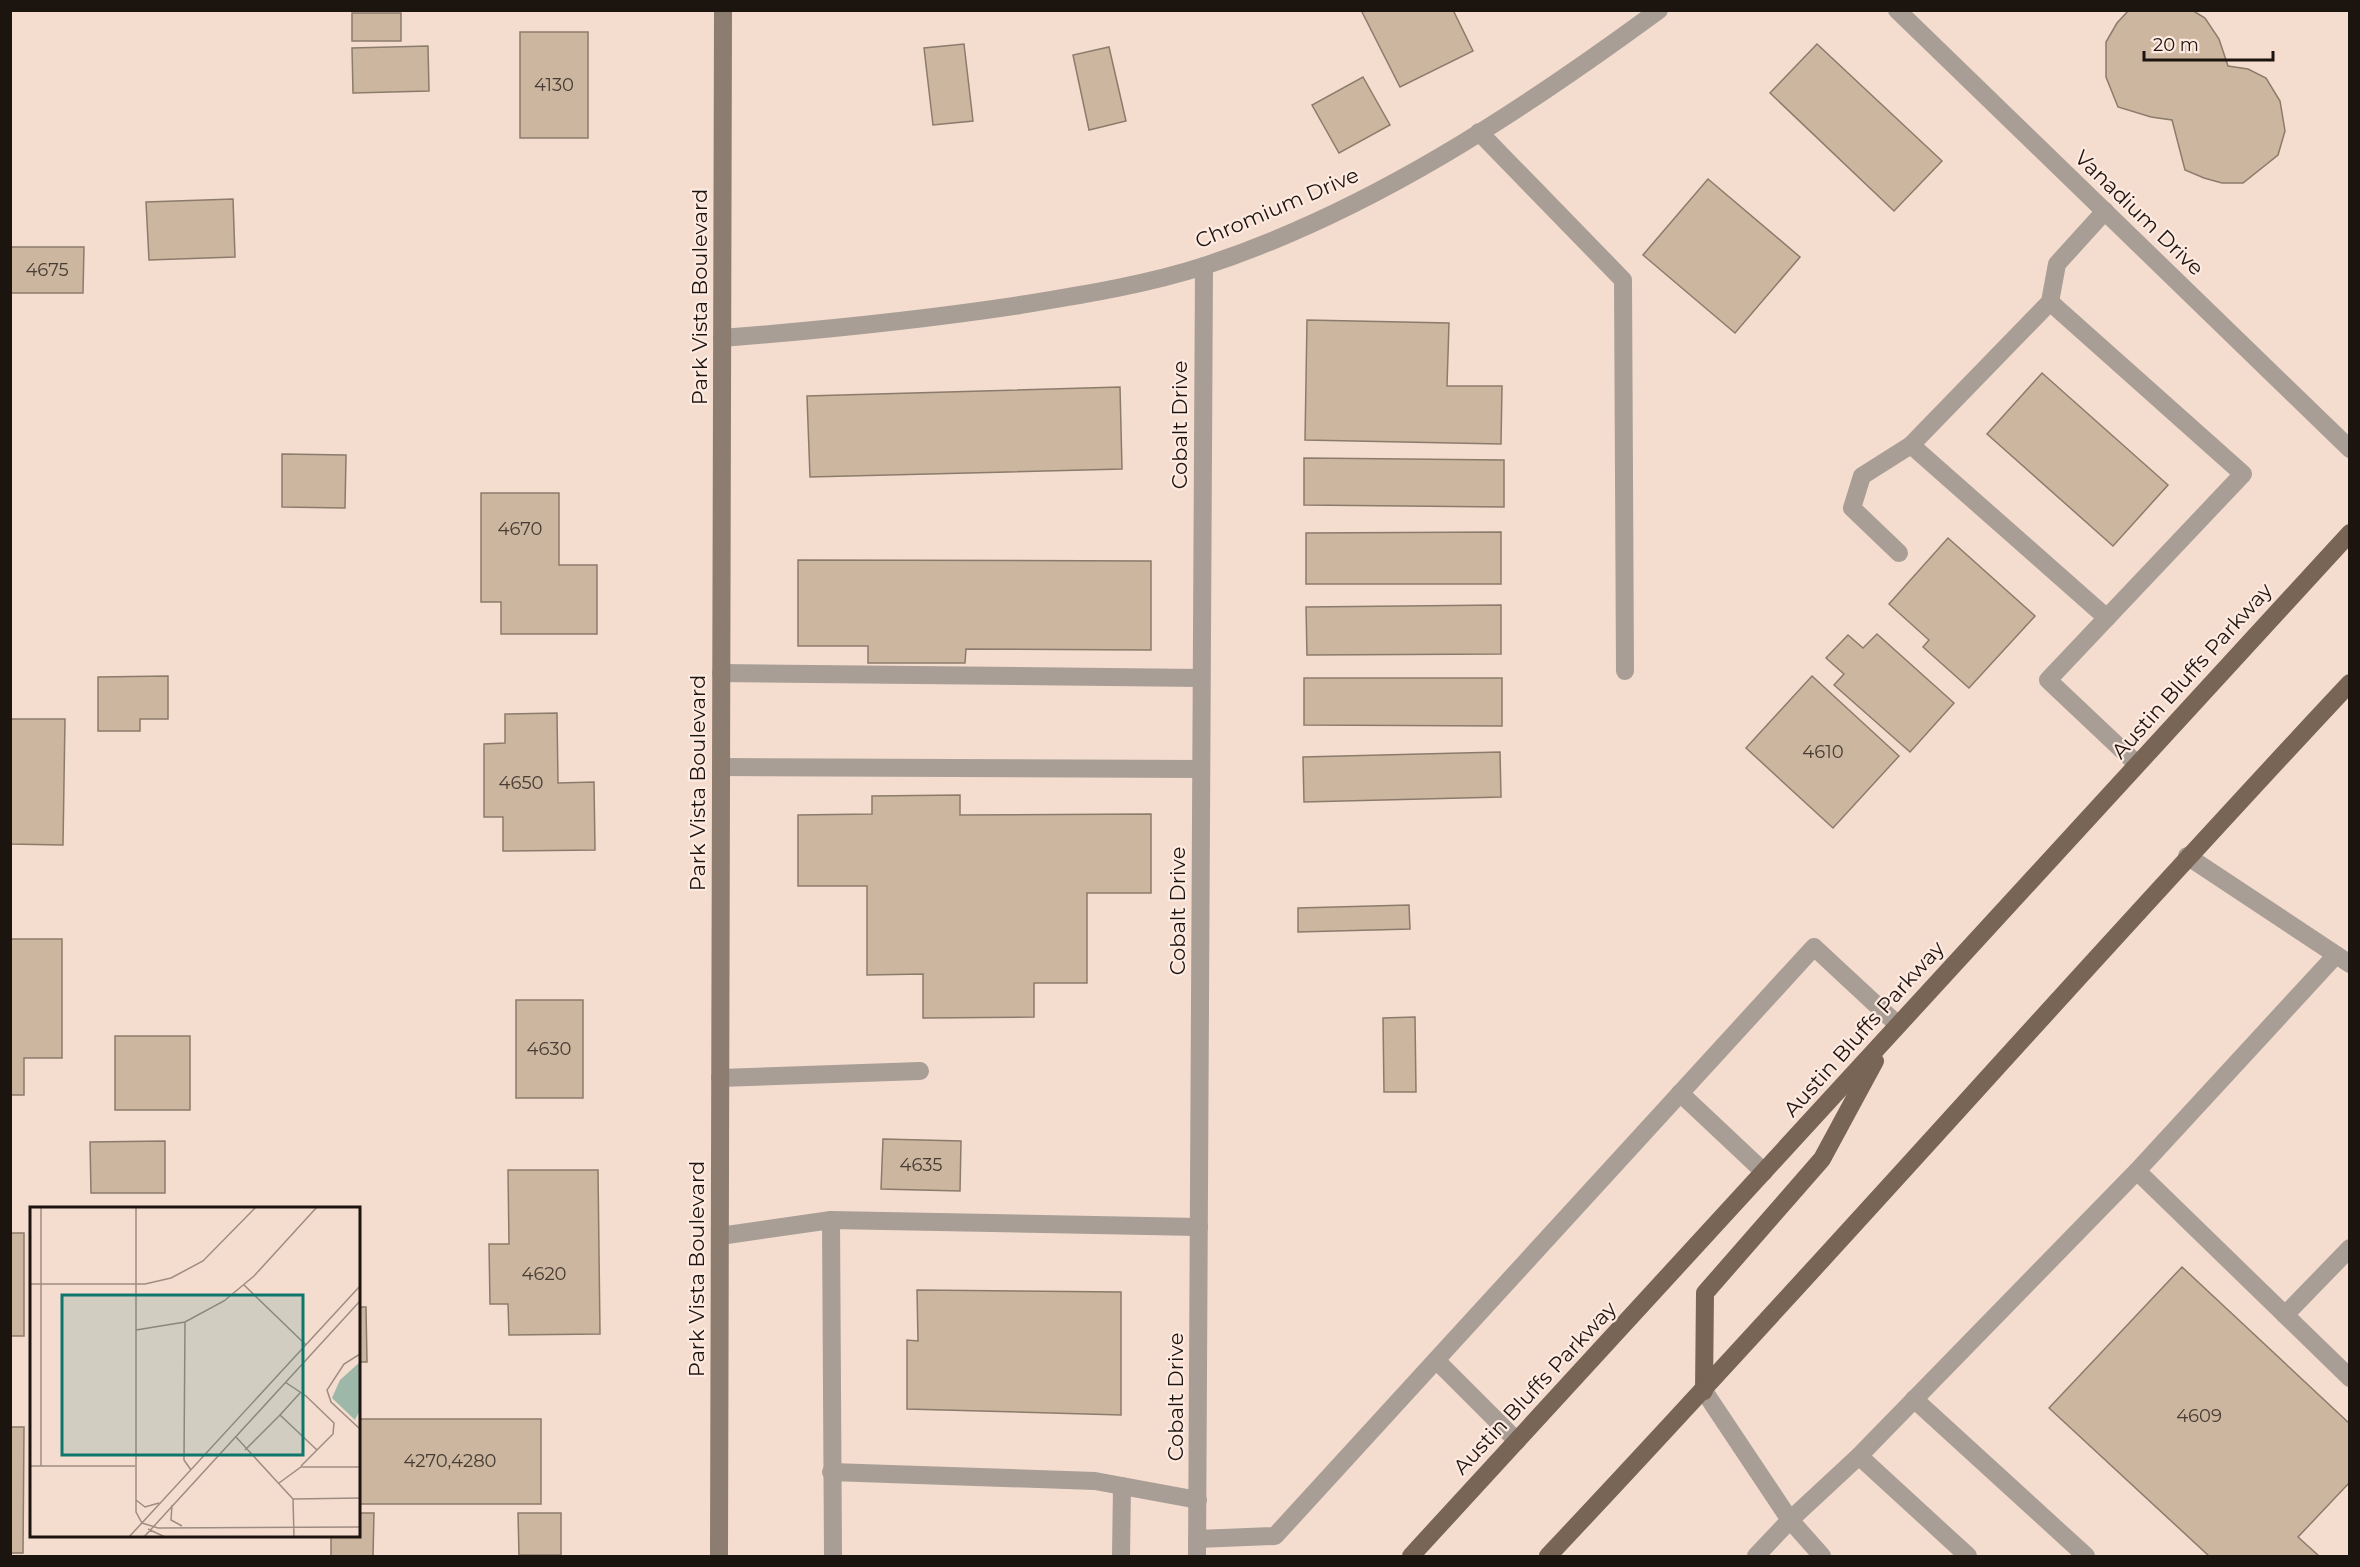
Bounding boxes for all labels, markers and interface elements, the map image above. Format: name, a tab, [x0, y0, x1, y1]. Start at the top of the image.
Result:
scale bar	[2144, 24, 2273, 62]
text: 20 m	[2153, 34, 2199, 56]
house number: 4130	[534, 74, 574, 96]
street label: Vanadium Drive	[2070, 145, 2209, 280]
street label: Chromium Drive	[1191, 162, 1362, 253]
street label: Park Vista Boulevard	[687, 189, 712, 405]
house number: 4675	[25, 259, 69, 281]
street label: Cobalt Drive	[1167, 361, 1192, 489]
house number: 4670	[498, 518, 542, 540]
street label: Austin Bluffs Parkway	[2106, 577, 2277, 764]
street label: Park Vista Boulevard	[685, 675, 710, 891]
house number: 4610	[1802, 741, 1844, 763]
house number: 4650	[499, 772, 543, 794]
street label: Cobalt Drive	[1165, 847, 1190, 975]
street label: Austin Bluffs Parkway	[1778, 935, 1949, 1122]
house number: 4630	[527, 1038, 571, 1060]
house number: 4635	[899, 1154, 943, 1176]
street label: Park Vista Boulevard	[684, 1161, 709, 1377]
inset map	[30, 1207, 360, 1537]
house number: 4620	[522, 1263, 566, 1285]
street label: Austin Bluffs Parkway	[1448, 1295, 1622, 1479]
street label: Cobalt Drive	[1163, 1333, 1188, 1461]
house number: 4609	[2176, 1405, 2222, 1427]
house number: 4270,4280	[403, 1450, 497, 1472]

